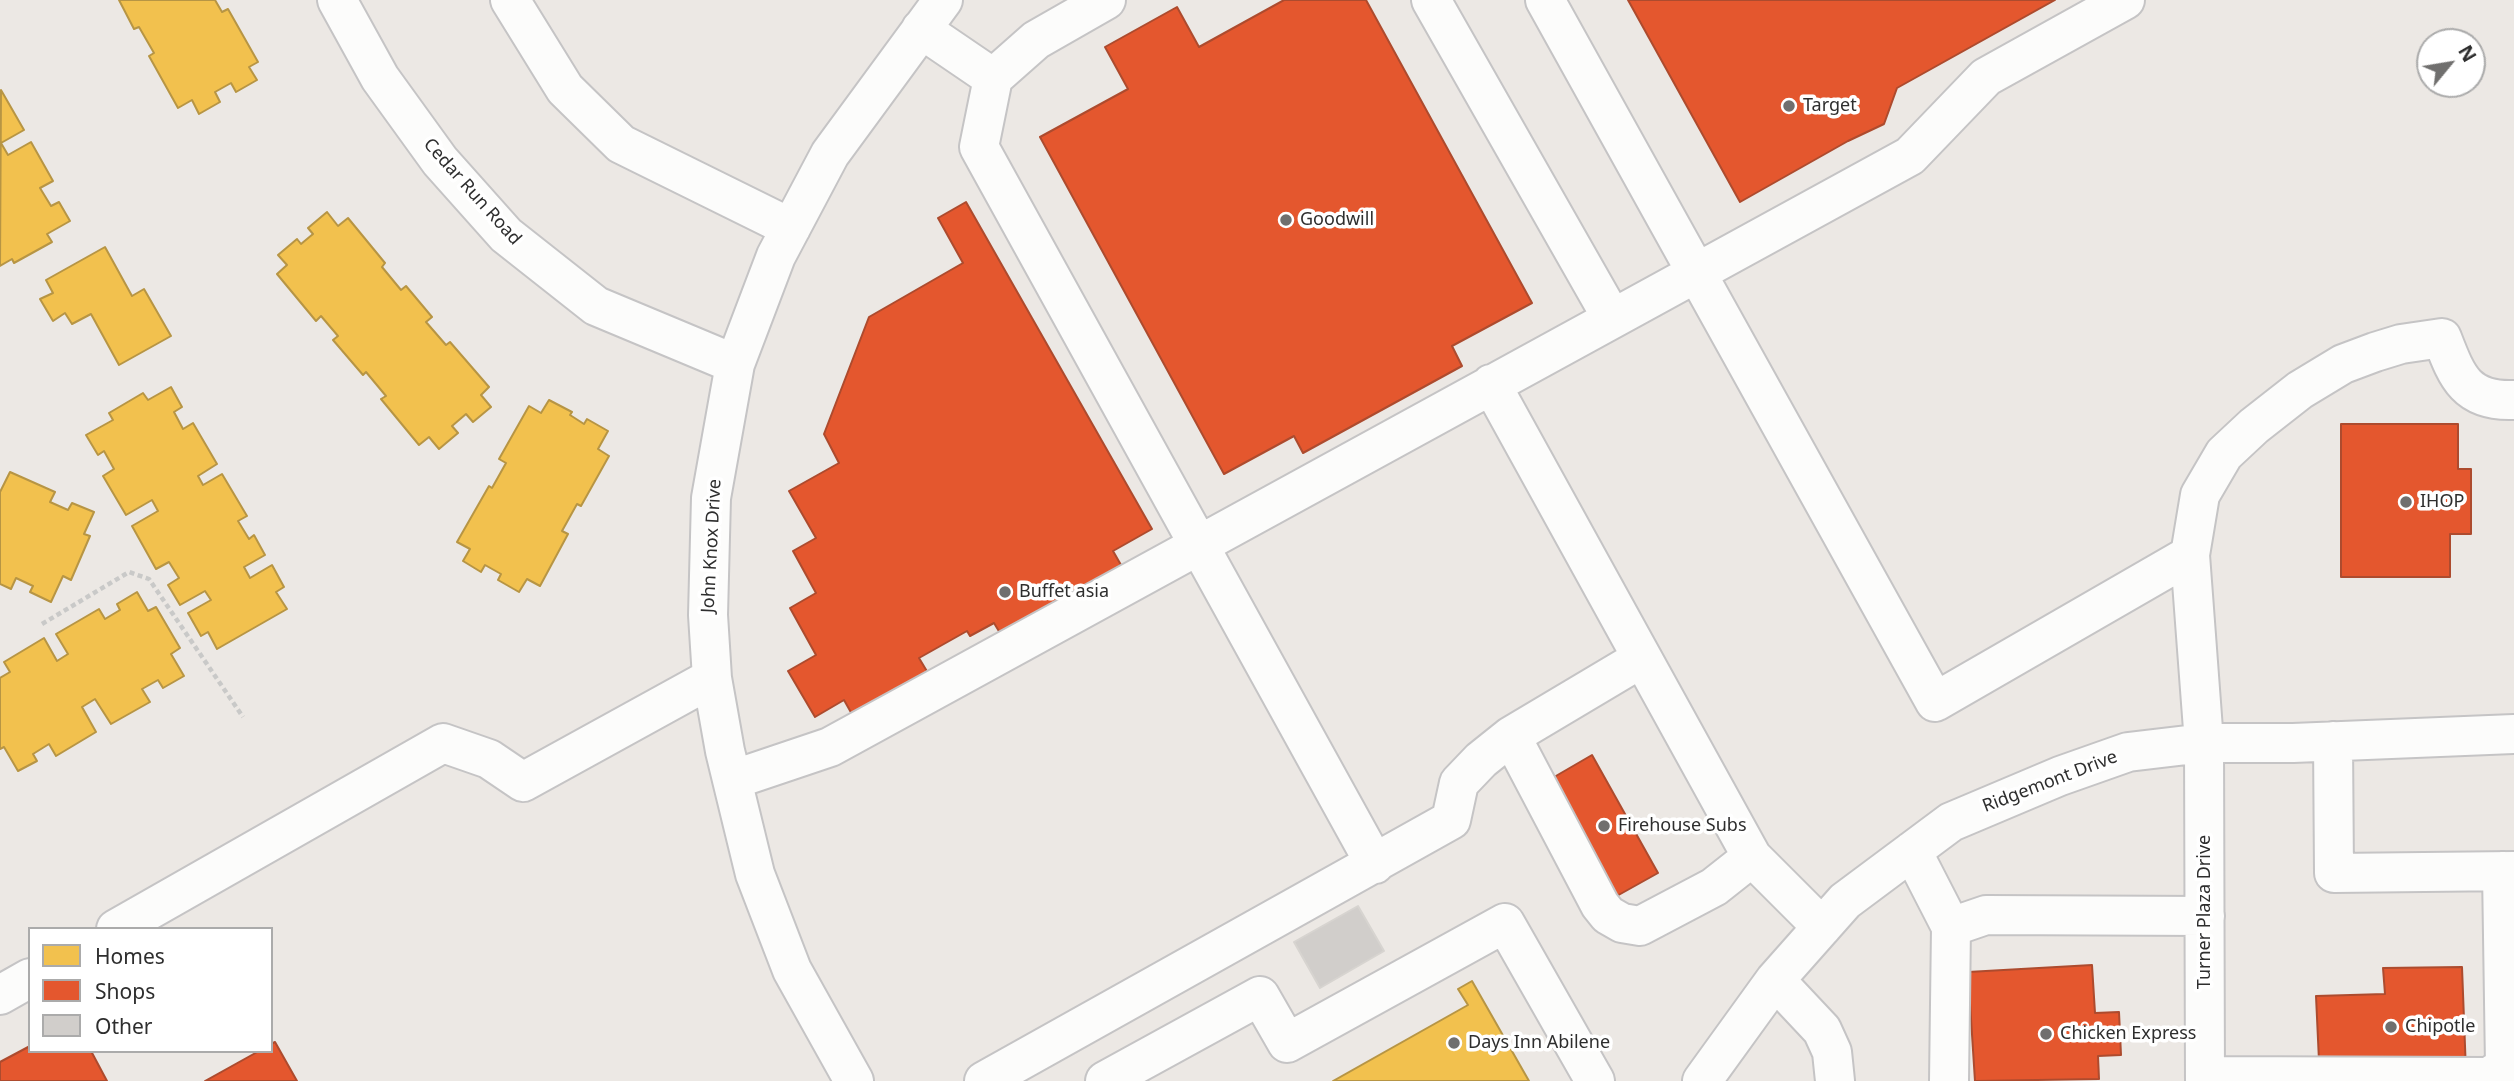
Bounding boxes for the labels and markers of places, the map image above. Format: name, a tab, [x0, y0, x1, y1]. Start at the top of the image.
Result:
place label: Target	[1803, 95, 1857, 117]
marker: Target	[1781, 98, 1797, 114]
place label: Goodwill	[1300, 209, 1374, 231]
marker: Goodwill	[1278, 212, 1294, 228]
place label: IHOP	[2420, 491, 2464, 513]
marker: IHOP	[2398, 494, 2414, 510]
place label: Buffet asia	[1019, 581, 1109, 603]
marker: Buffet asia	[997, 584, 1013, 600]
place label: Firehouse Subs	[1618, 815, 1747, 837]
marker: Firehouse Subs	[1596, 818, 1612, 834]
place label: Chipotle	[2405, 1016, 2475, 1038]
marker: Chipotle	[2383, 1019, 2399, 1035]
place label: Chicken Express	[2060, 1023, 2196, 1045]
marker: Chicken Express	[2038, 1026, 2054, 1042]
place label: Days Inn Abilene	[1468, 1032, 1610, 1054]
marker: Days Inn Abilene	[1446, 1035, 1462, 1051]

